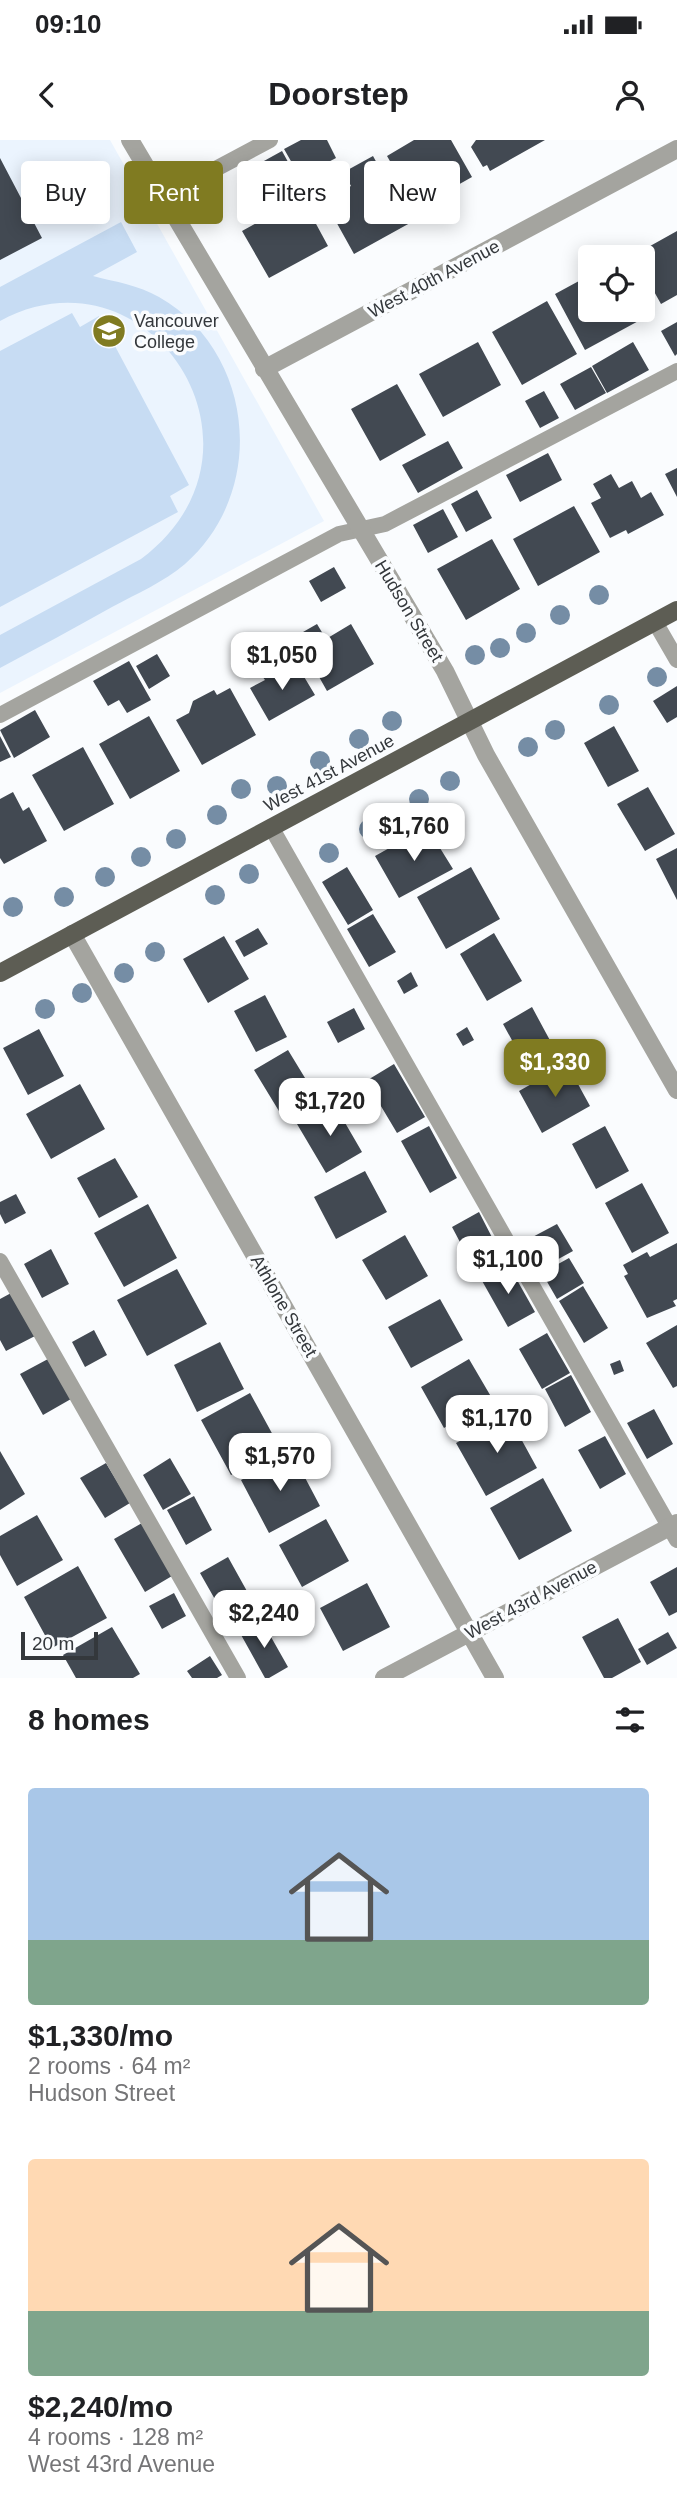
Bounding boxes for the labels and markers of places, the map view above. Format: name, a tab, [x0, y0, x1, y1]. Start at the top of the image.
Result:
place label: Vancouver College	[134, 311, 219, 352]
school or university icon: Vancouver College	[90, 312, 128, 350]
pin: $1,050	[225, 632, 339, 692]
pin: $1,760	[357, 804, 471, 863]
pin: $1,330	[498, 1040, 612, 1099]
pin: $1,720	[273, 1079, 387, 1138]
pin: $1,100	[451, 1236, 565, 1296]
pin: $1,170	[440, 1396, 554, 1455]
pin: $1,570	[223, 1434, 337, 1493]
pin: $2,240	[207, 1590, 321, 1650]

